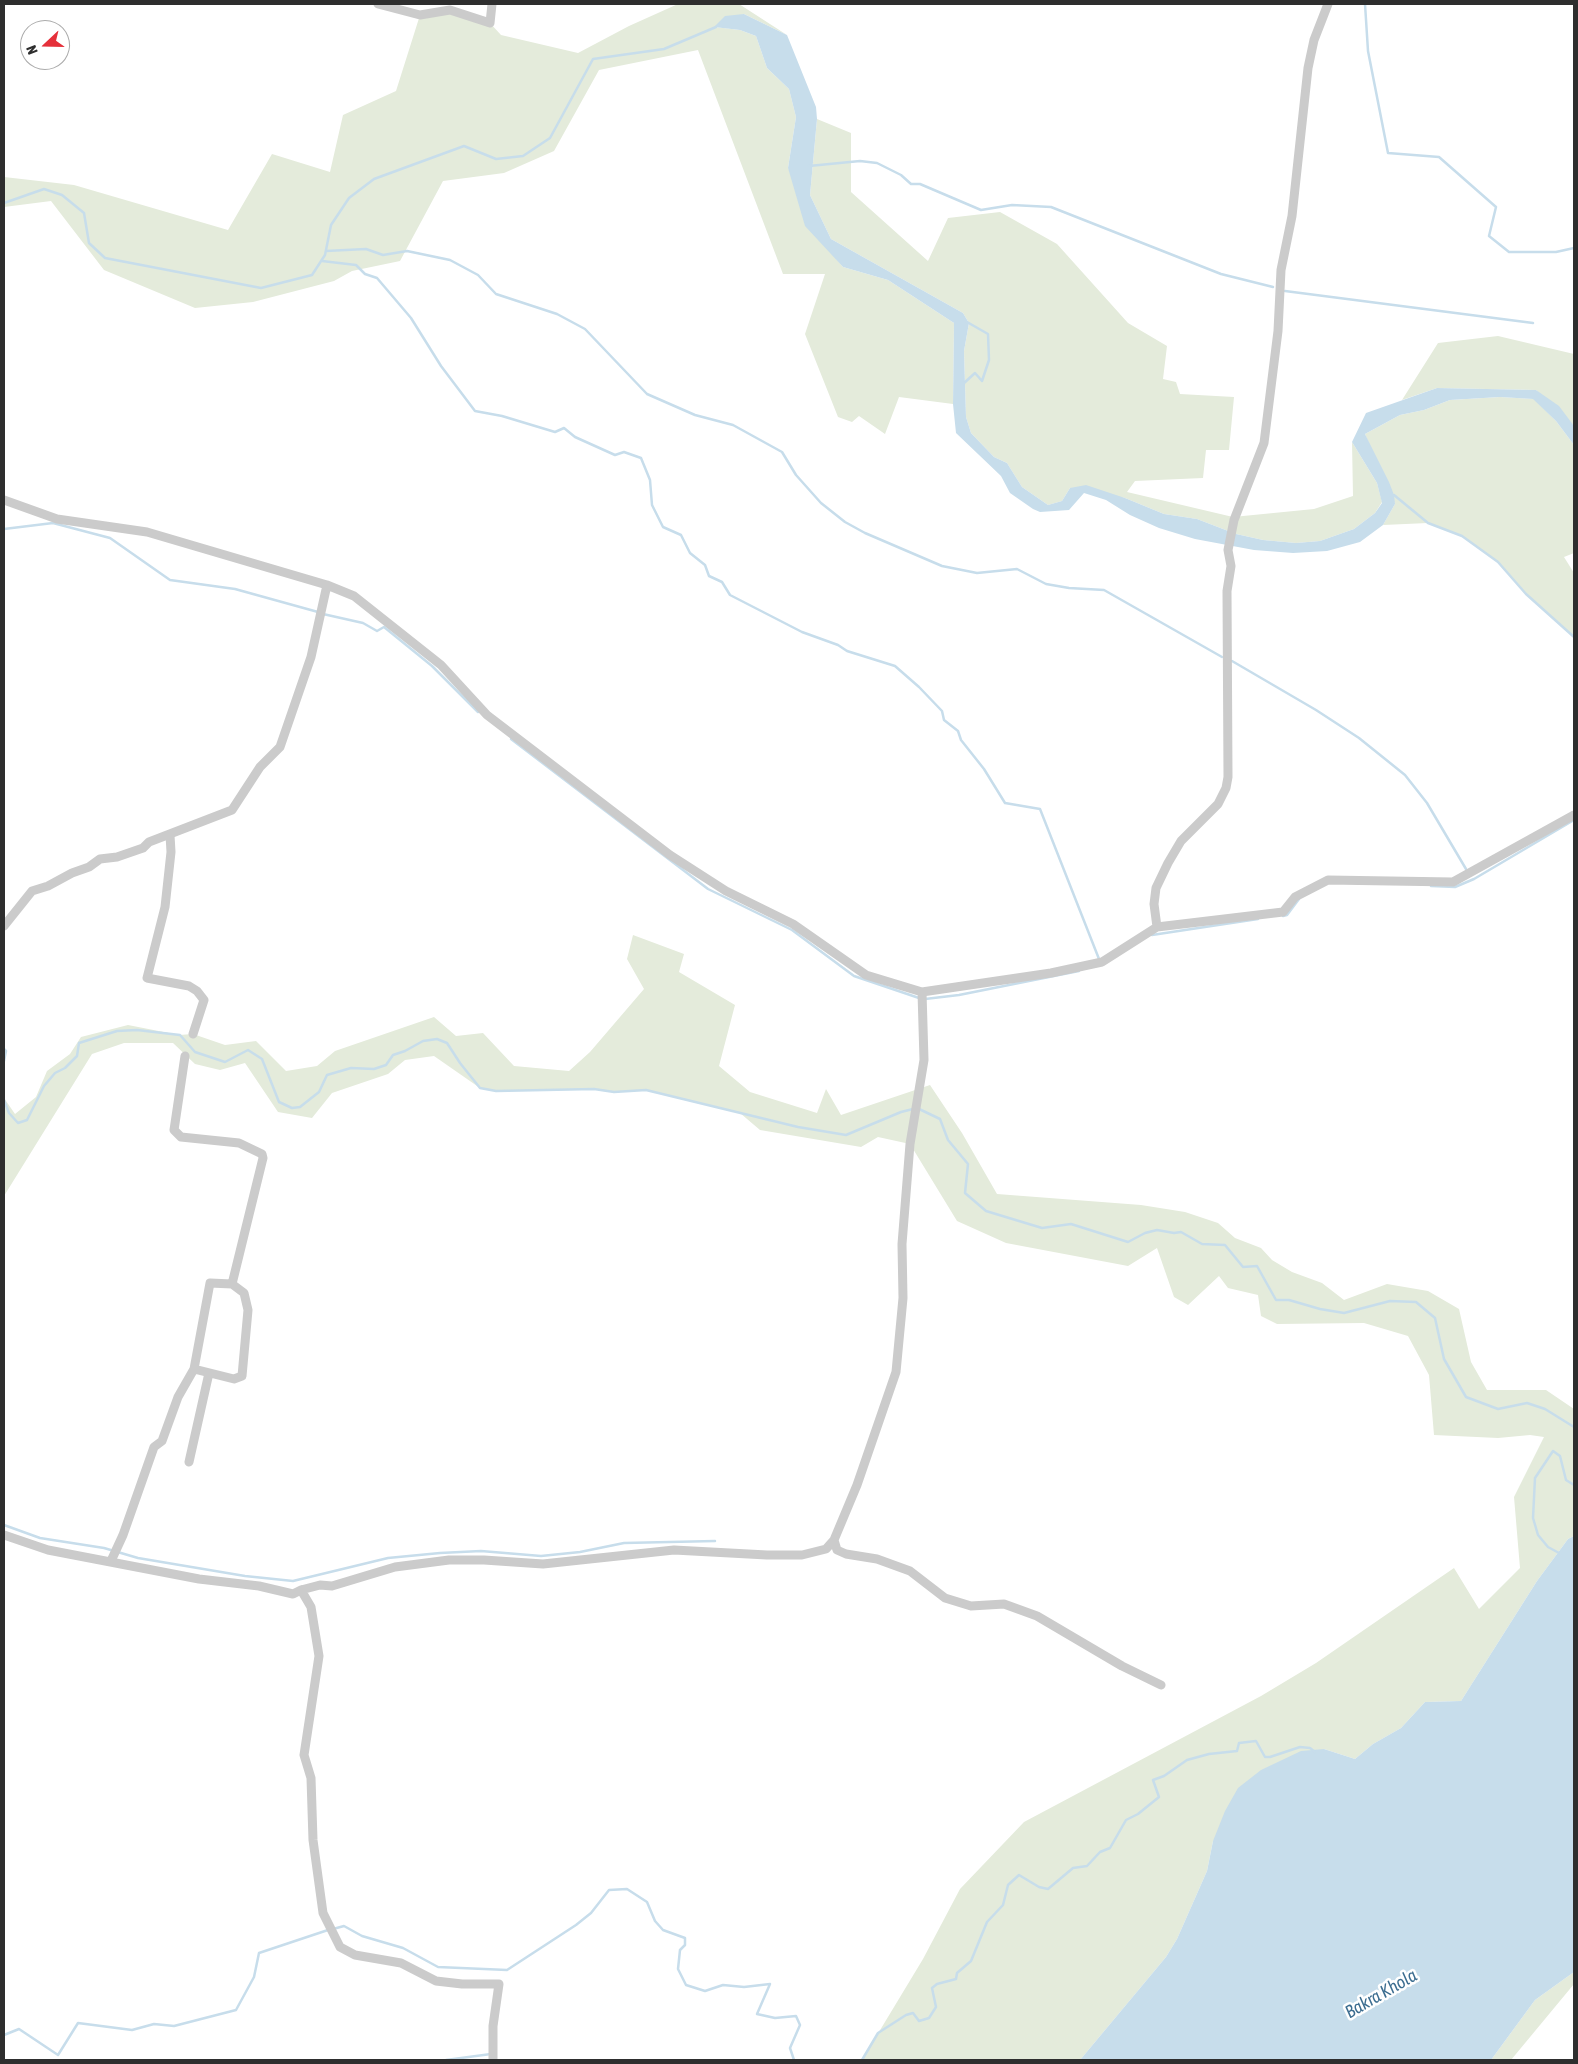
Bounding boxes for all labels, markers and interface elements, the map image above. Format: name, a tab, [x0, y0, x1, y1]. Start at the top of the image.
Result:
north arrow	[20, 20, 70, 70]
text: N	[23, 43, 41, 57]
water label: Bakra Khola	[1341, 1965, 1421, 2023]

